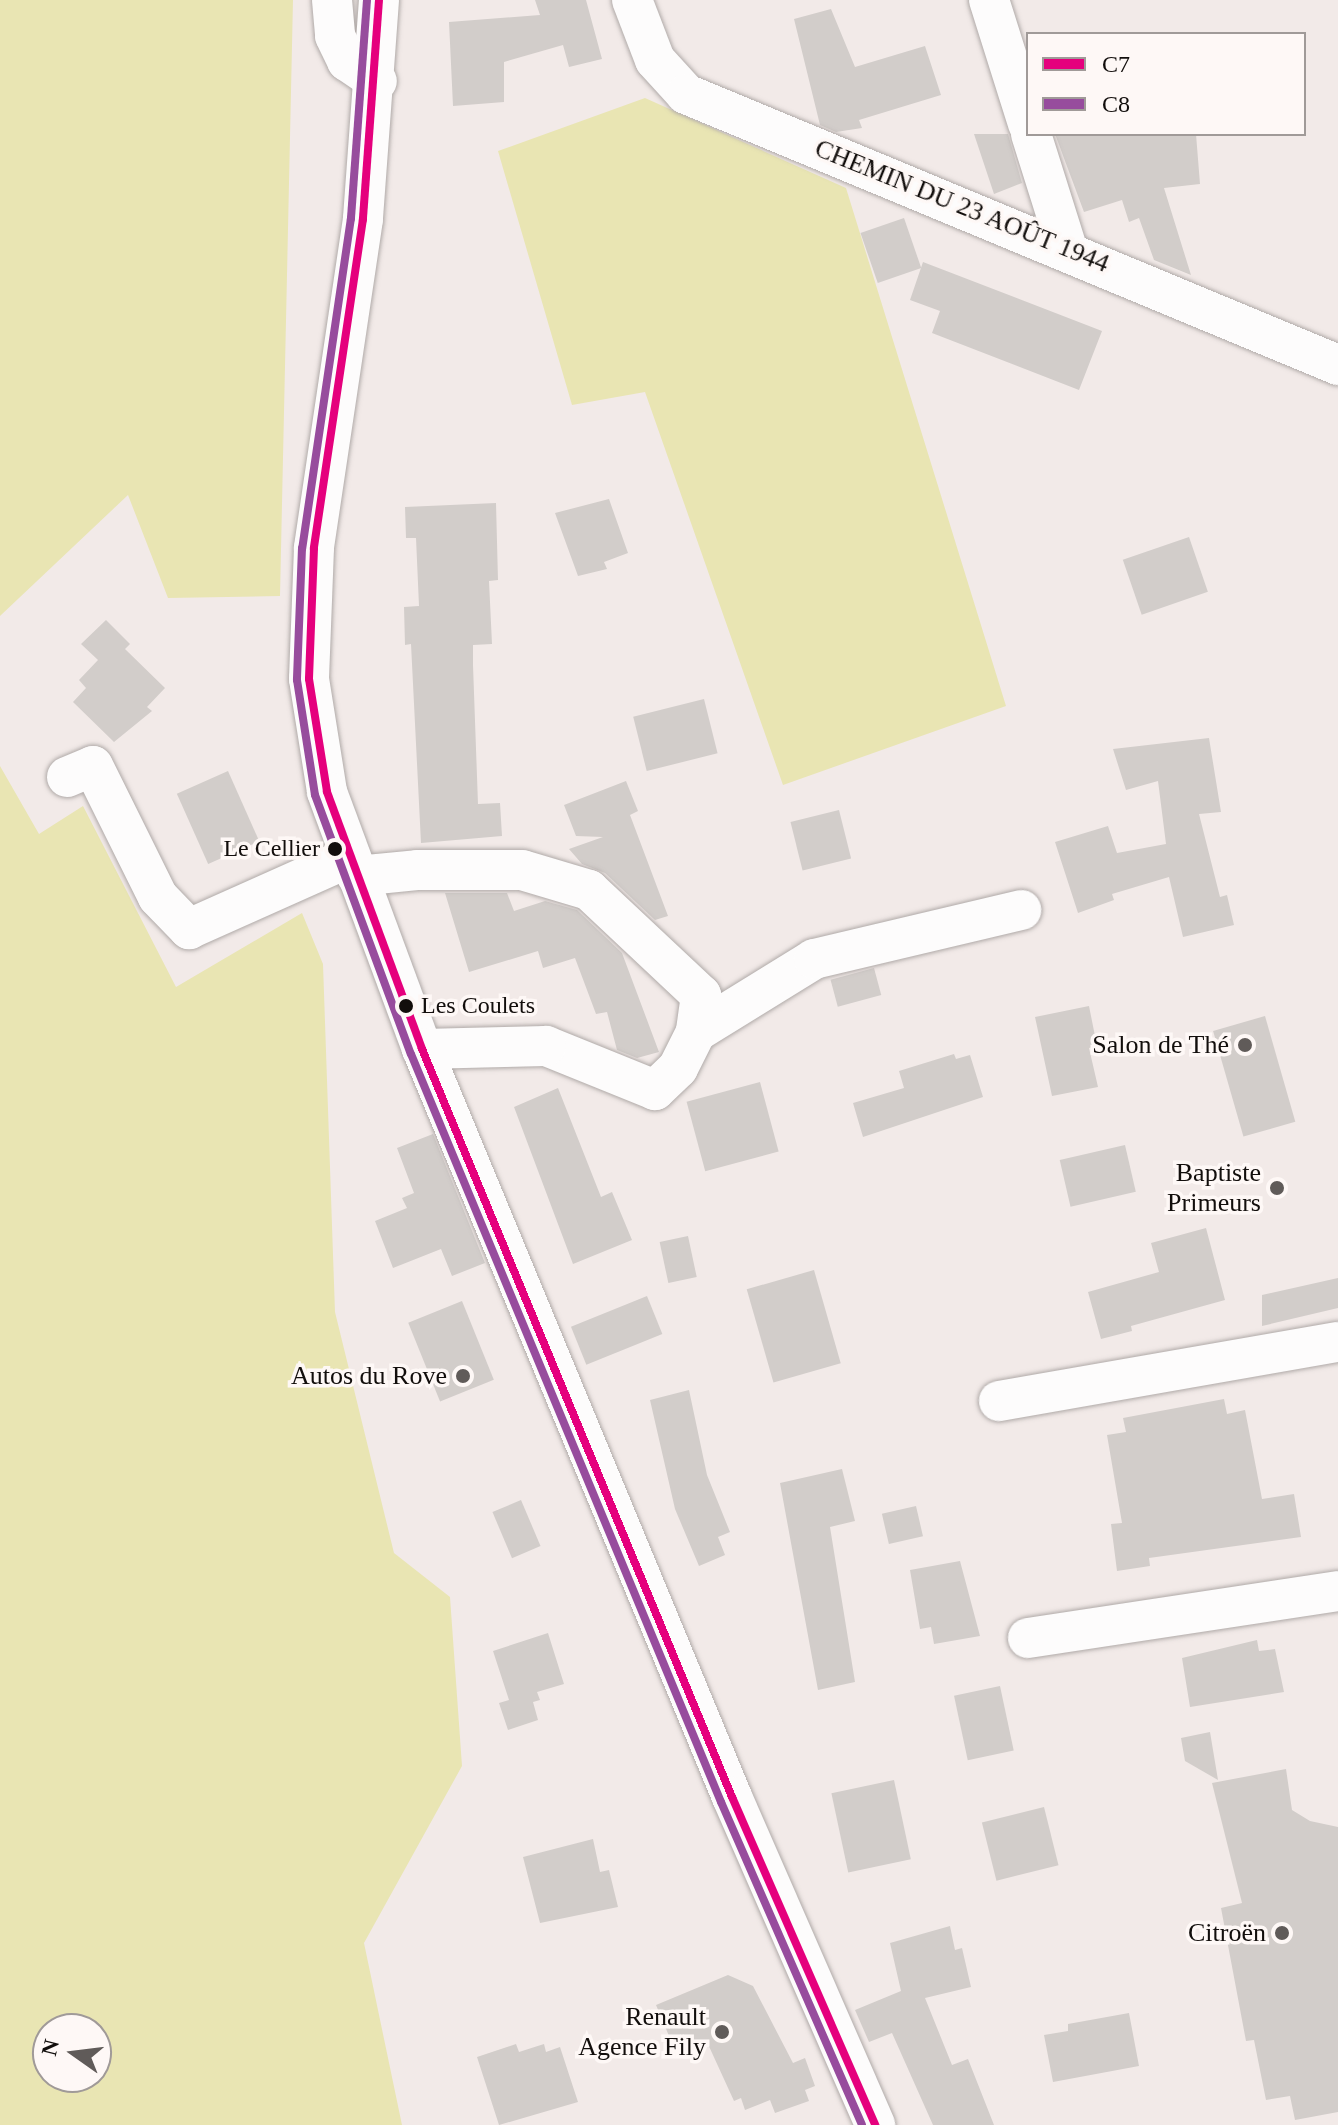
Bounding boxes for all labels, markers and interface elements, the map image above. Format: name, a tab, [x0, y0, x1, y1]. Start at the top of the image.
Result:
legend	[1026, 32, 1306, 136]
text: C7	[1102, 51, 1130, 77]
text: C8	[1102, 91, 1130, 117]
street label: CHEMIN DU 23 AOÛT 1944	[810, 132, 1114, 280]
place label: Le Cellier	[223, 835, 320, 863]
marker: Le Cellier	[327, 841, 343, 857]
place label: Les Coulets	[421, 992, 535, 1020]
marker: Les Coulets	[398, 998, 414, 1014]
place label: Salon de Thé	[1092, 1029, 1229, 1061]
marker: Salon de Thé	[1236, 1036, 1254, 1054]
place label: Baptiste Primeurs	[1167, 1157, 1261, 1218]
marker: Baptiste Primeurs	[1268, 1179, 1286, 1197]
place label: Autos du Rove	[291, 1360, 447, 1392]
marker: Autos du Rove	[454, 1367, 472, 1385]
place label: Citroën	[1188, 1917, 1266, 1949]
marker: Citroën	[1273, 1924, 1291, 1942]
place label: Renault Agence Fily	[578, 2001, 706, 2062]
north arrow	[32, 2013, 112, 2093]
marker: Renault Agence Fily	[713, 2023, 731, 2041]
text: N	[36, 2037, 64, 2058]

